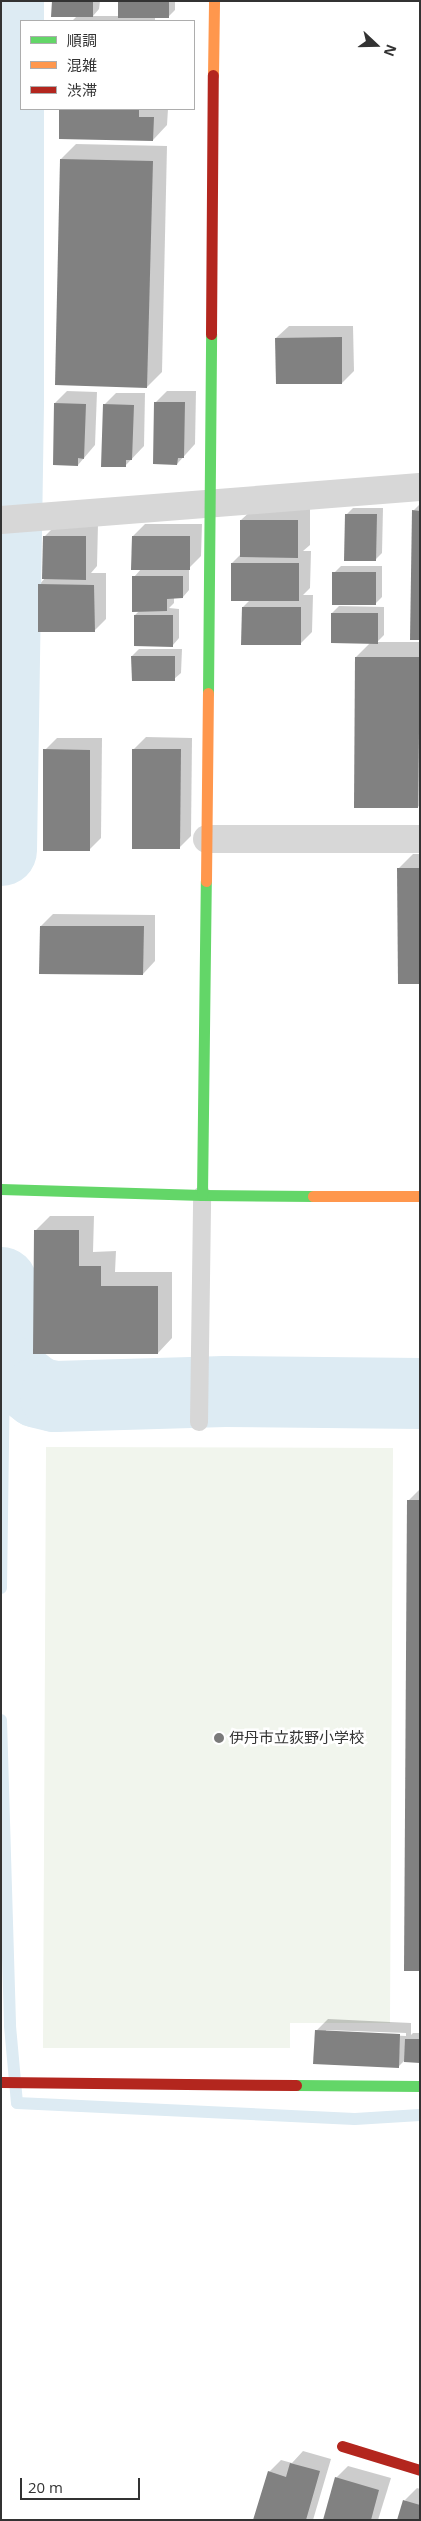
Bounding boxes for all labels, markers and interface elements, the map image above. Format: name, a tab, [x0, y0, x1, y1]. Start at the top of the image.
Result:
legend	[20, 20, 195, 110]
north arrow	[351, 20, 401, 70]
text: 順調	[67, 30, 97, 50]
text: N	[380, 42, 401, 59]
text: 混雑	[67, 55, 97, 75]
text: 渋滞	[67, 80, 97, 100]
place label: 伊丹市立荻野小学校	[229, 1729, 364, 1747]
marker: 伊丹市立荻野小学校	[213, 1732, 225, 1744]
scale bar	[22, 2468, 142, 2500]
text: 20 m	[28, 2477, 63, 2497]

